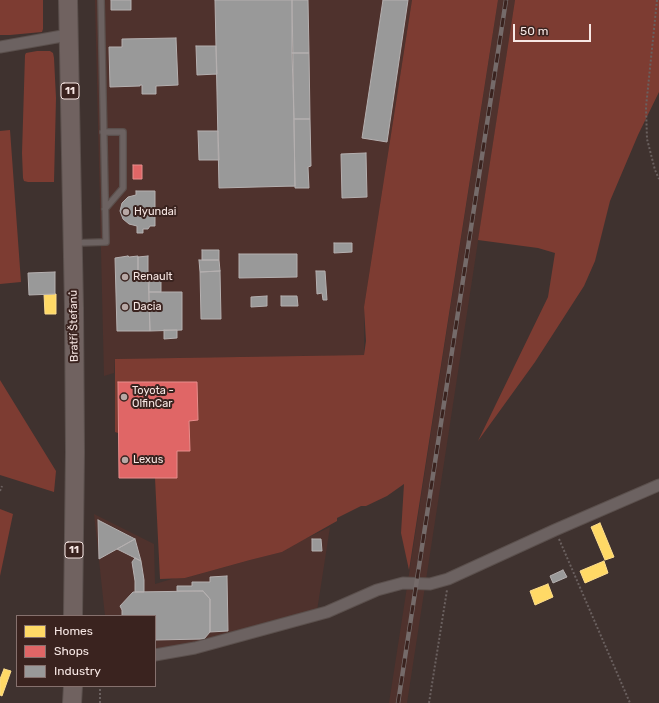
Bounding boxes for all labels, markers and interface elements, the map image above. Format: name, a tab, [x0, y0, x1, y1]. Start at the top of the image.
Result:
scale bar	[515, 16, 593, 42]
text: 50 m	[520, 24, 548, 38]
road number: 11	[61, 83, 79, 99]
place label: Hyundai	[134, 205, 176, 219]
marker: Hyundai	[121, 207, 131, 217]
place label: Renault	[133, 270, 173, 284]
marker: Renault	[120, 272, 130, 282]
street label: Bratří Štefanů	[67, 290, 81, 362]
place label: Dacia	[133, 300, 161, 314]
marker: Dacia	[120, 302, 130, 312]
place label: Toyota - OlfinCar	[132, 384, 174, 410]
marker: Toyota - OlfinCar	[119, 392, 129, 402]
place label: Lexus	[133, 453, 163, 467]
marker: Lexus	[120, 455, 130, 465]
road number: 11	[65, 542, 83, 558]
legend	[16, 615, 156, 687]
text: Homes	[54, 624, 93, 638]
text: Shops	[54, 644, 89, 658]
text: Industry	[54, 664, 101, 678]

